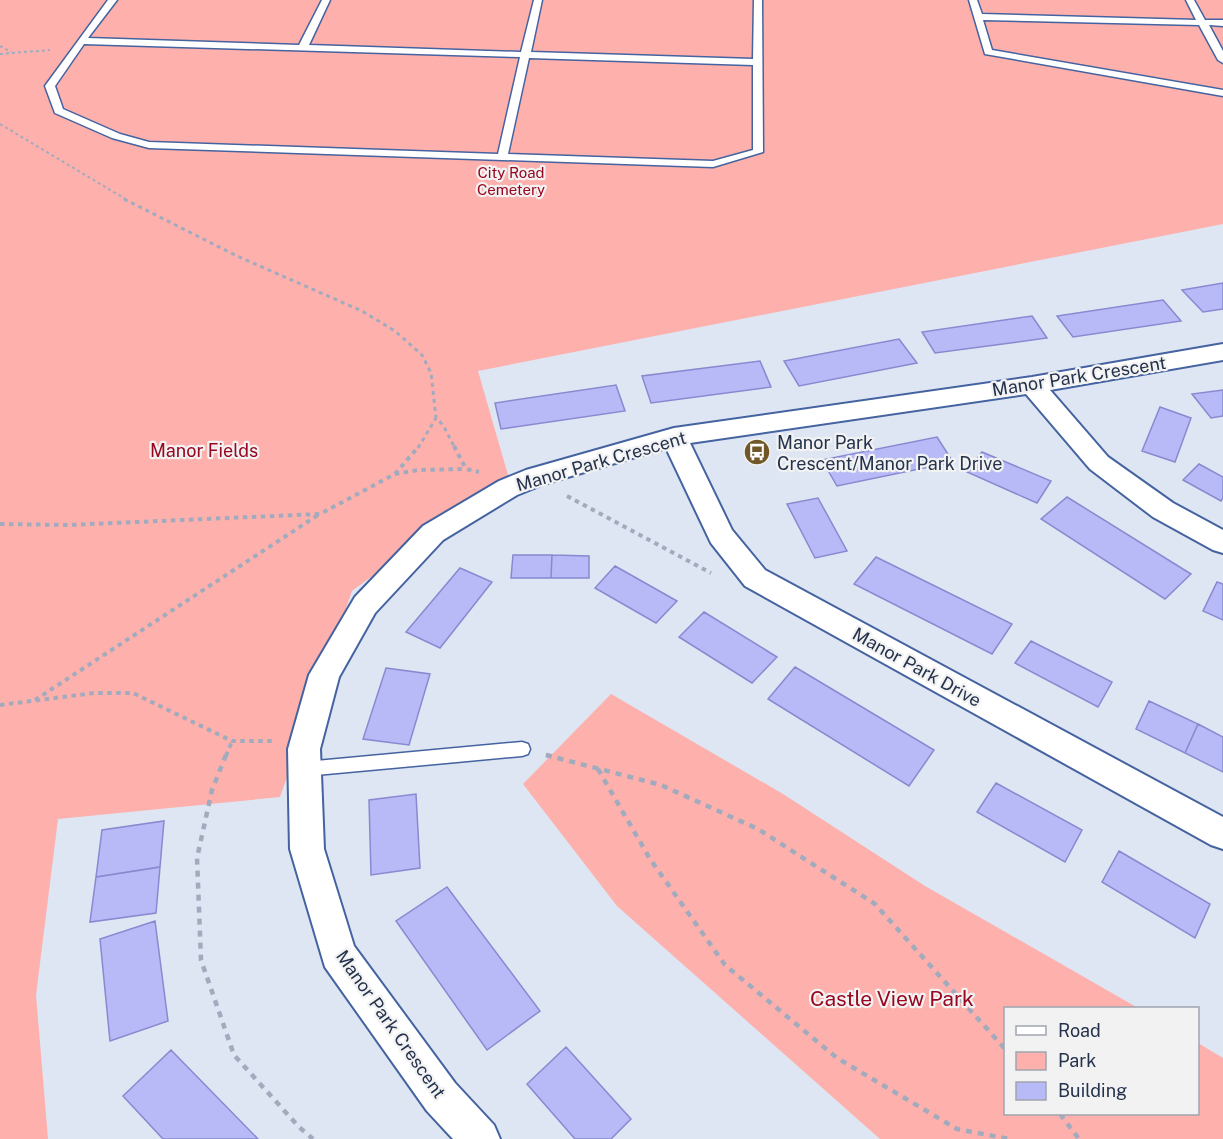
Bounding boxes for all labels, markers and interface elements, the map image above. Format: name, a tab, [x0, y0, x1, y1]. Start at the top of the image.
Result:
park label: City Road Cemetery	[477, 164, 545, 198]
street label: Manor Park Crescent	[990, 352, 1168, 400]
street label: Manor Park Crescent	[513, 427, 689, 495]
place label: Manor Park Crescent/Manor Park Drive	[777, 432, 1002, 474]
bus stop icon: Manor Park Crescent/Manor Park Drive	[742, 437, 772, 467]
park label: Manor Fields	[150, 440, 258, 461]
street label: Manor Park Drive	[849, 623, 985, 711]
street label: Manor Park Crescent	[332, 946, 450, 1102]
park label: Castle View Park	[810, 986, 974, 1011]
legend	[1004, 1007, 1199, 1115]
text: Road	[1058, 1020, 1101, 1041]
text: Park	[1058, 1050, 1096, 1071]
text: Building	[1058, 1080, 1127, 1101]

